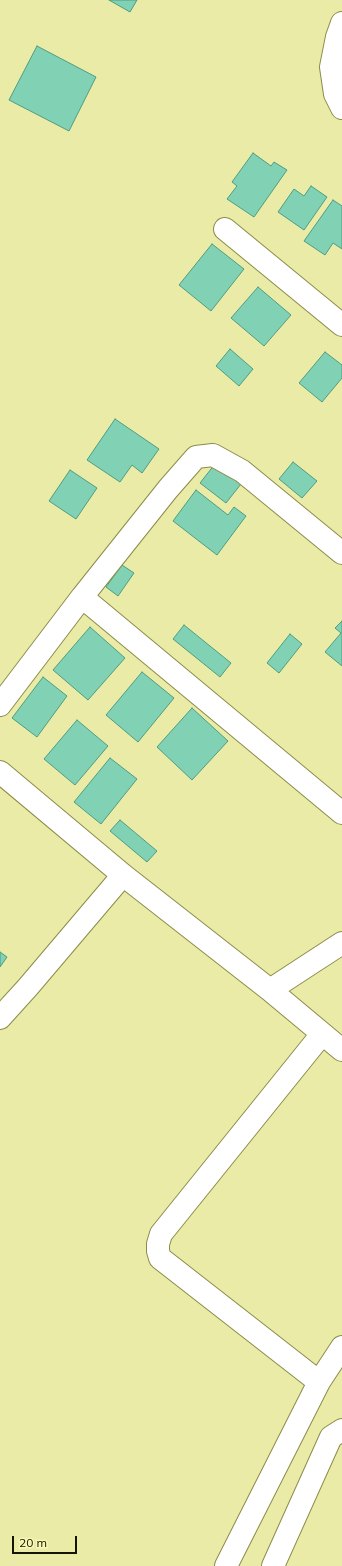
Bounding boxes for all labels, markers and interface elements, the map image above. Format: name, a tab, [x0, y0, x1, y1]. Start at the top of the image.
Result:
scale bar	[14, 1528, 79, 1554]
text: 20 m	[19, 1535, 47, 1550]

